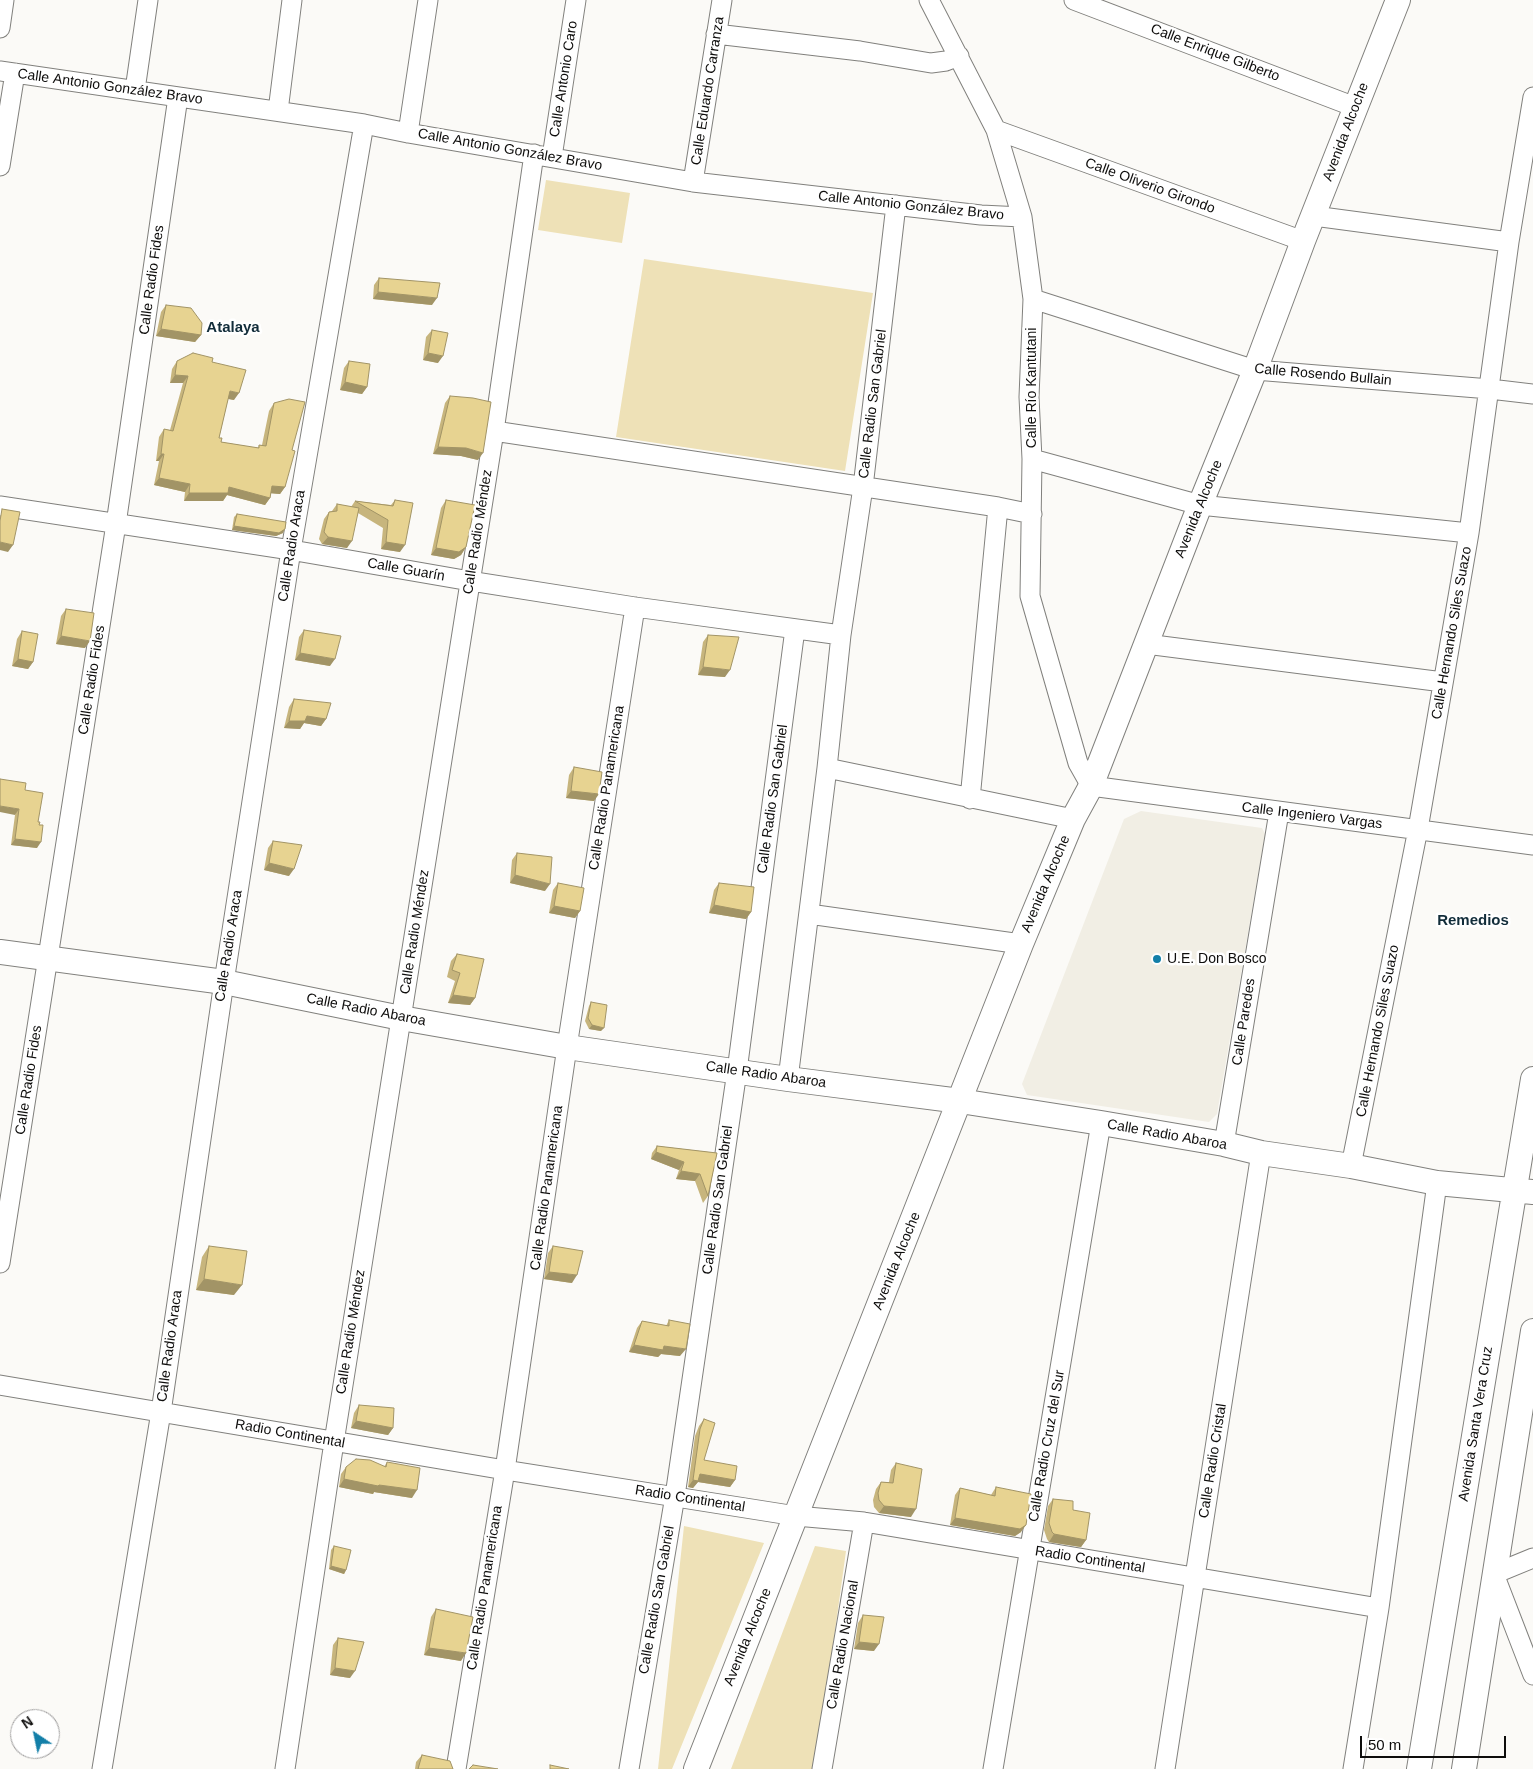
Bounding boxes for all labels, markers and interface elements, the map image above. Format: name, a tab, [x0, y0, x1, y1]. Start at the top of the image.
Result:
street label: Calle Eduardo Carranza	[688, 16, 728, 166]
street label: Calle Antonio Caro	[547, 20, 581, 138]
street label: Calle Enrique Gilberto	[1148, 21, 1282, 85]
street label: Calle Antonio González Bravo	[16, 66, 204, 108]
street label: Avenida Alcoche	[1320, 80, 1372, 184]
street label: Calle Antonio González Bravo	[417, 126, 603, 174]
street label: Calle Oliverio Girondo	[1083, 155, 1217, 217]
street label: Calle Antonio González Bravo	[817, 188, 1005, 224]
street label: Calle Radio Fides	[136, 224, 168, 336]
district label: Atalaya	[206, 319, 260, 337]
street label: Calle Radio San Gabriel	[856, 328, 890, 480]
street label: Calle Río Kantutani	[1024, 328, 1040, 448]
street label: Calle Rosendo Bullain	[1254, 361, 1392, 389]
street label: Avenida Alcoche	[1172, 458, 1226, 560]
street label: Calle Radio Méndez	[460, 468, 496, 596]
street label: Calle Radio Araca	[275, 489, 309, 603]
street label: Calle Hernando Siles Suazo	[1429, 545, 1475, 721]
street label: Calle Guarín	[366, 555, 446, 585]
street label: Calle Radio Fides	[75, 624, 109, 736]
street label: Calle Radio Panamericana	[586, 704, 628, 872]
street label: Calle Radio San Gabriel	[754, 723, 792, 875]
street label: Calle Ingeniero Vargas	[1241, 799, 1383, 833]
street label: Avenida Alcoche	[1018, 833, 1074, 935]
street label: Calle Radio Méndez	[397, 868, 433, 996]
street label: Calle Radio Araca	[212, 889, 246, 1003]
district label: Remedios	[1437, 912, 1509, 930]
street label: Calle Hernando Siles Suazo	[1353, 943, 1403, 1119]
place label: U.E. Don Bosco	[1167, 951, 1267, 967]
marker: U.E. Don Bosco	[1151, 953, 1163, 965]
street label: Calle Paredes	[1229, 977, 1259, 1067]
street label: Calle Radio Abaroa	[305, 990, 427, 1030]
street label: Calle Radio Fides	[12, 1024, 46, 1136]
street label: Calle Radio Abaroa	[705, 1058, 827, 1092]
street label: Calle Radio Panamericana	[527, 1104, 567, 1272]
street label: Calle Radio Abaroa	[1106, 1116, 1228, 1154]
street label: Calle Radio San Gabriel	[699, 1124, 737, 1276]
street label: Avenida Alcoche	[870, 1210, 924, 1312]
street label: Calle Radio Méndez	[333, 1268, 369, 1396]
street label: Calle Radio Araca	[154, 1289, 186, 1403]
street label: Avenida Santa Vera Cruz	[1455, 1345, 1497, 1503]
street label: Calle Radio Cruz del Sur	[1025, 1369, 1069, 1523]
street label: Calle Radio Cristal	[1196, 1402, 1230, 1520]
street label: Radio Continental	[234, 1416, 346, 1452]
street label: Radio Continental	[634, 1482, 746, 1516]
street label: Calle Radio Panamericana	[464, 1504, 506, 1672]
street label: Calle Radio San Gabriel	[636, 1525, 678, 1675]
street label: Radio Continental	[1034, 1543, 1146, 1577]
street label: Calle Radio Nacional	[823, 1579, 863, 1711]
street label: Avenida Alcoche	[721, 1586, 775, 1688]
north arrow	[10, 1709, 60, 1759]
text: N	[19, 1713, 36, 1732]
scale bar	[1363, 1726, 1509, 1758]
text: 50 m	[1368, 1736, 1401, 1753]

